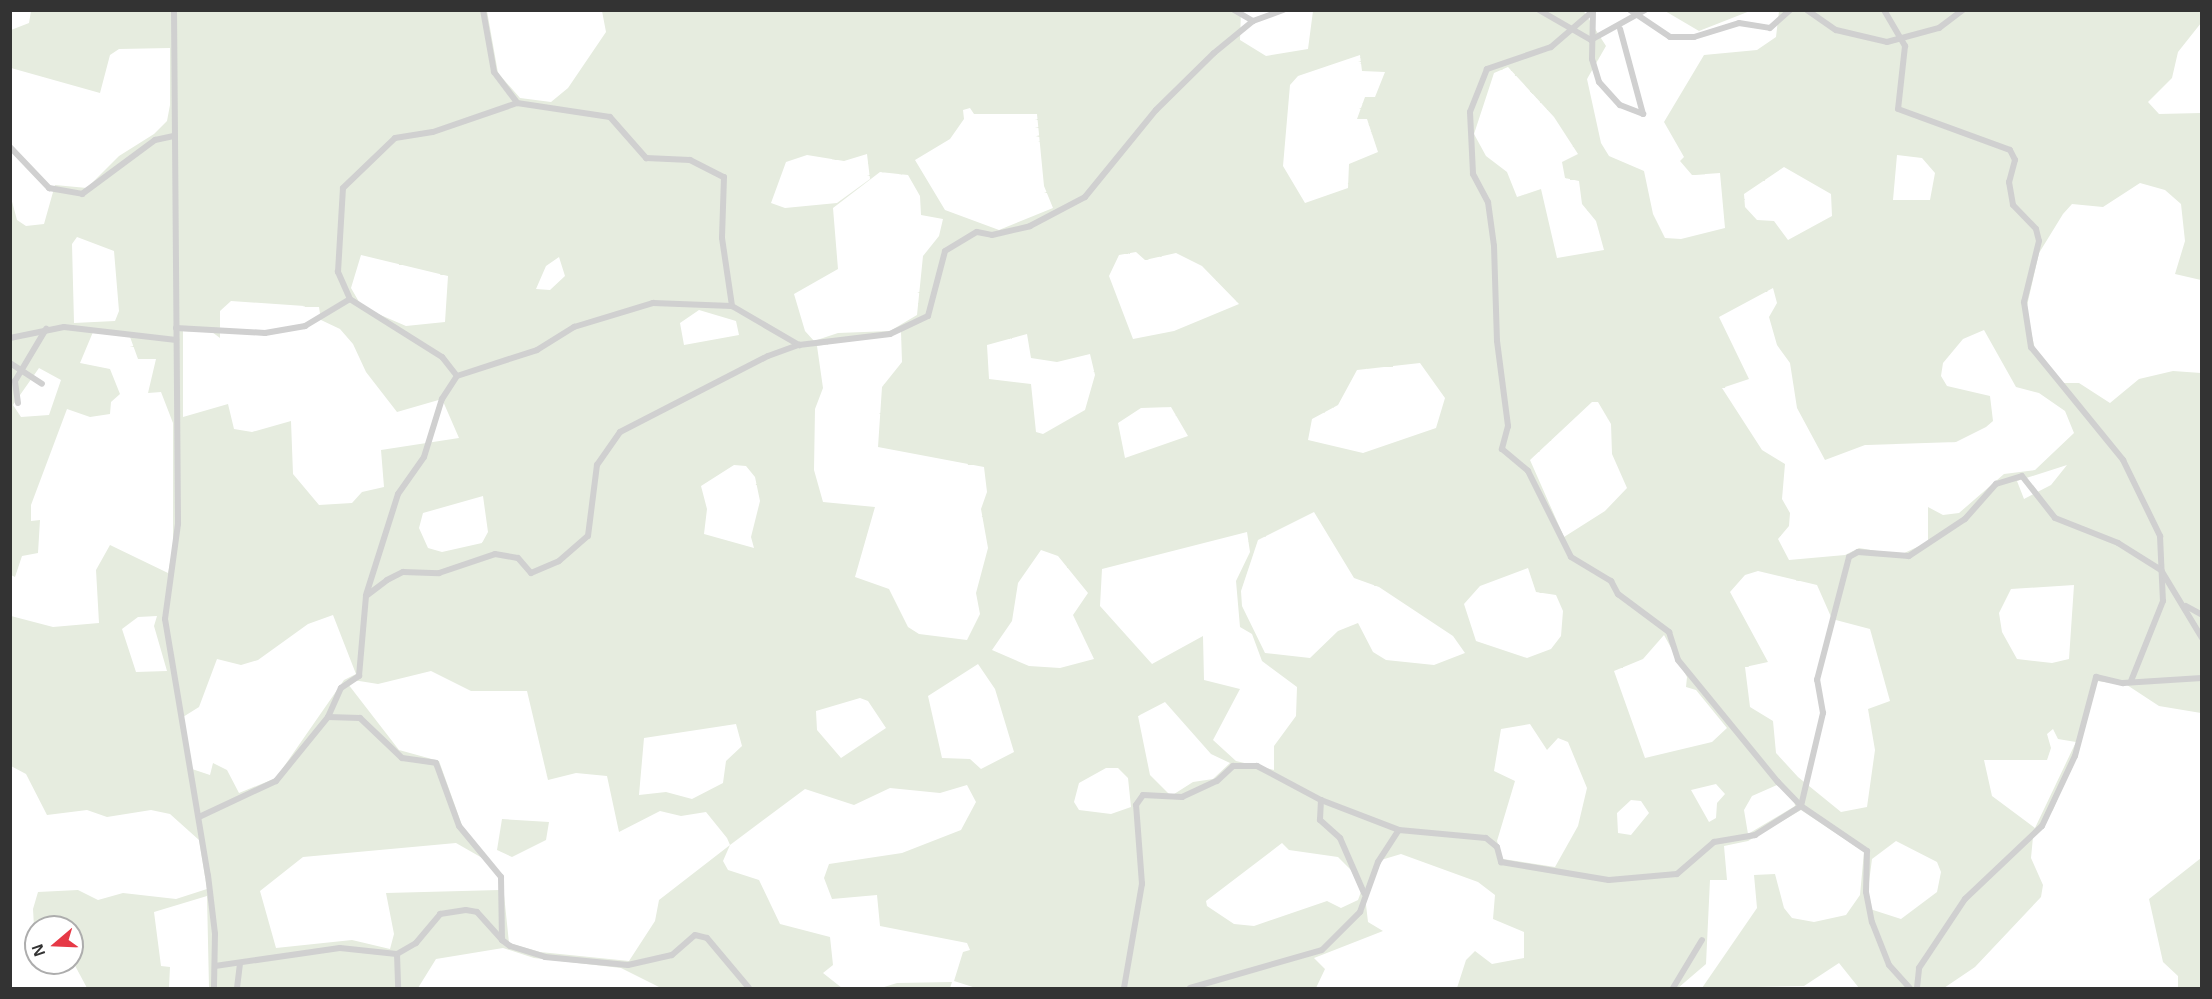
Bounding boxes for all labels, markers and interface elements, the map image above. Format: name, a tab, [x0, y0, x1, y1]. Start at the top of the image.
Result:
north arrow	[24, 915, 84, 975]
text: N	[28, 942, 48, 959]

